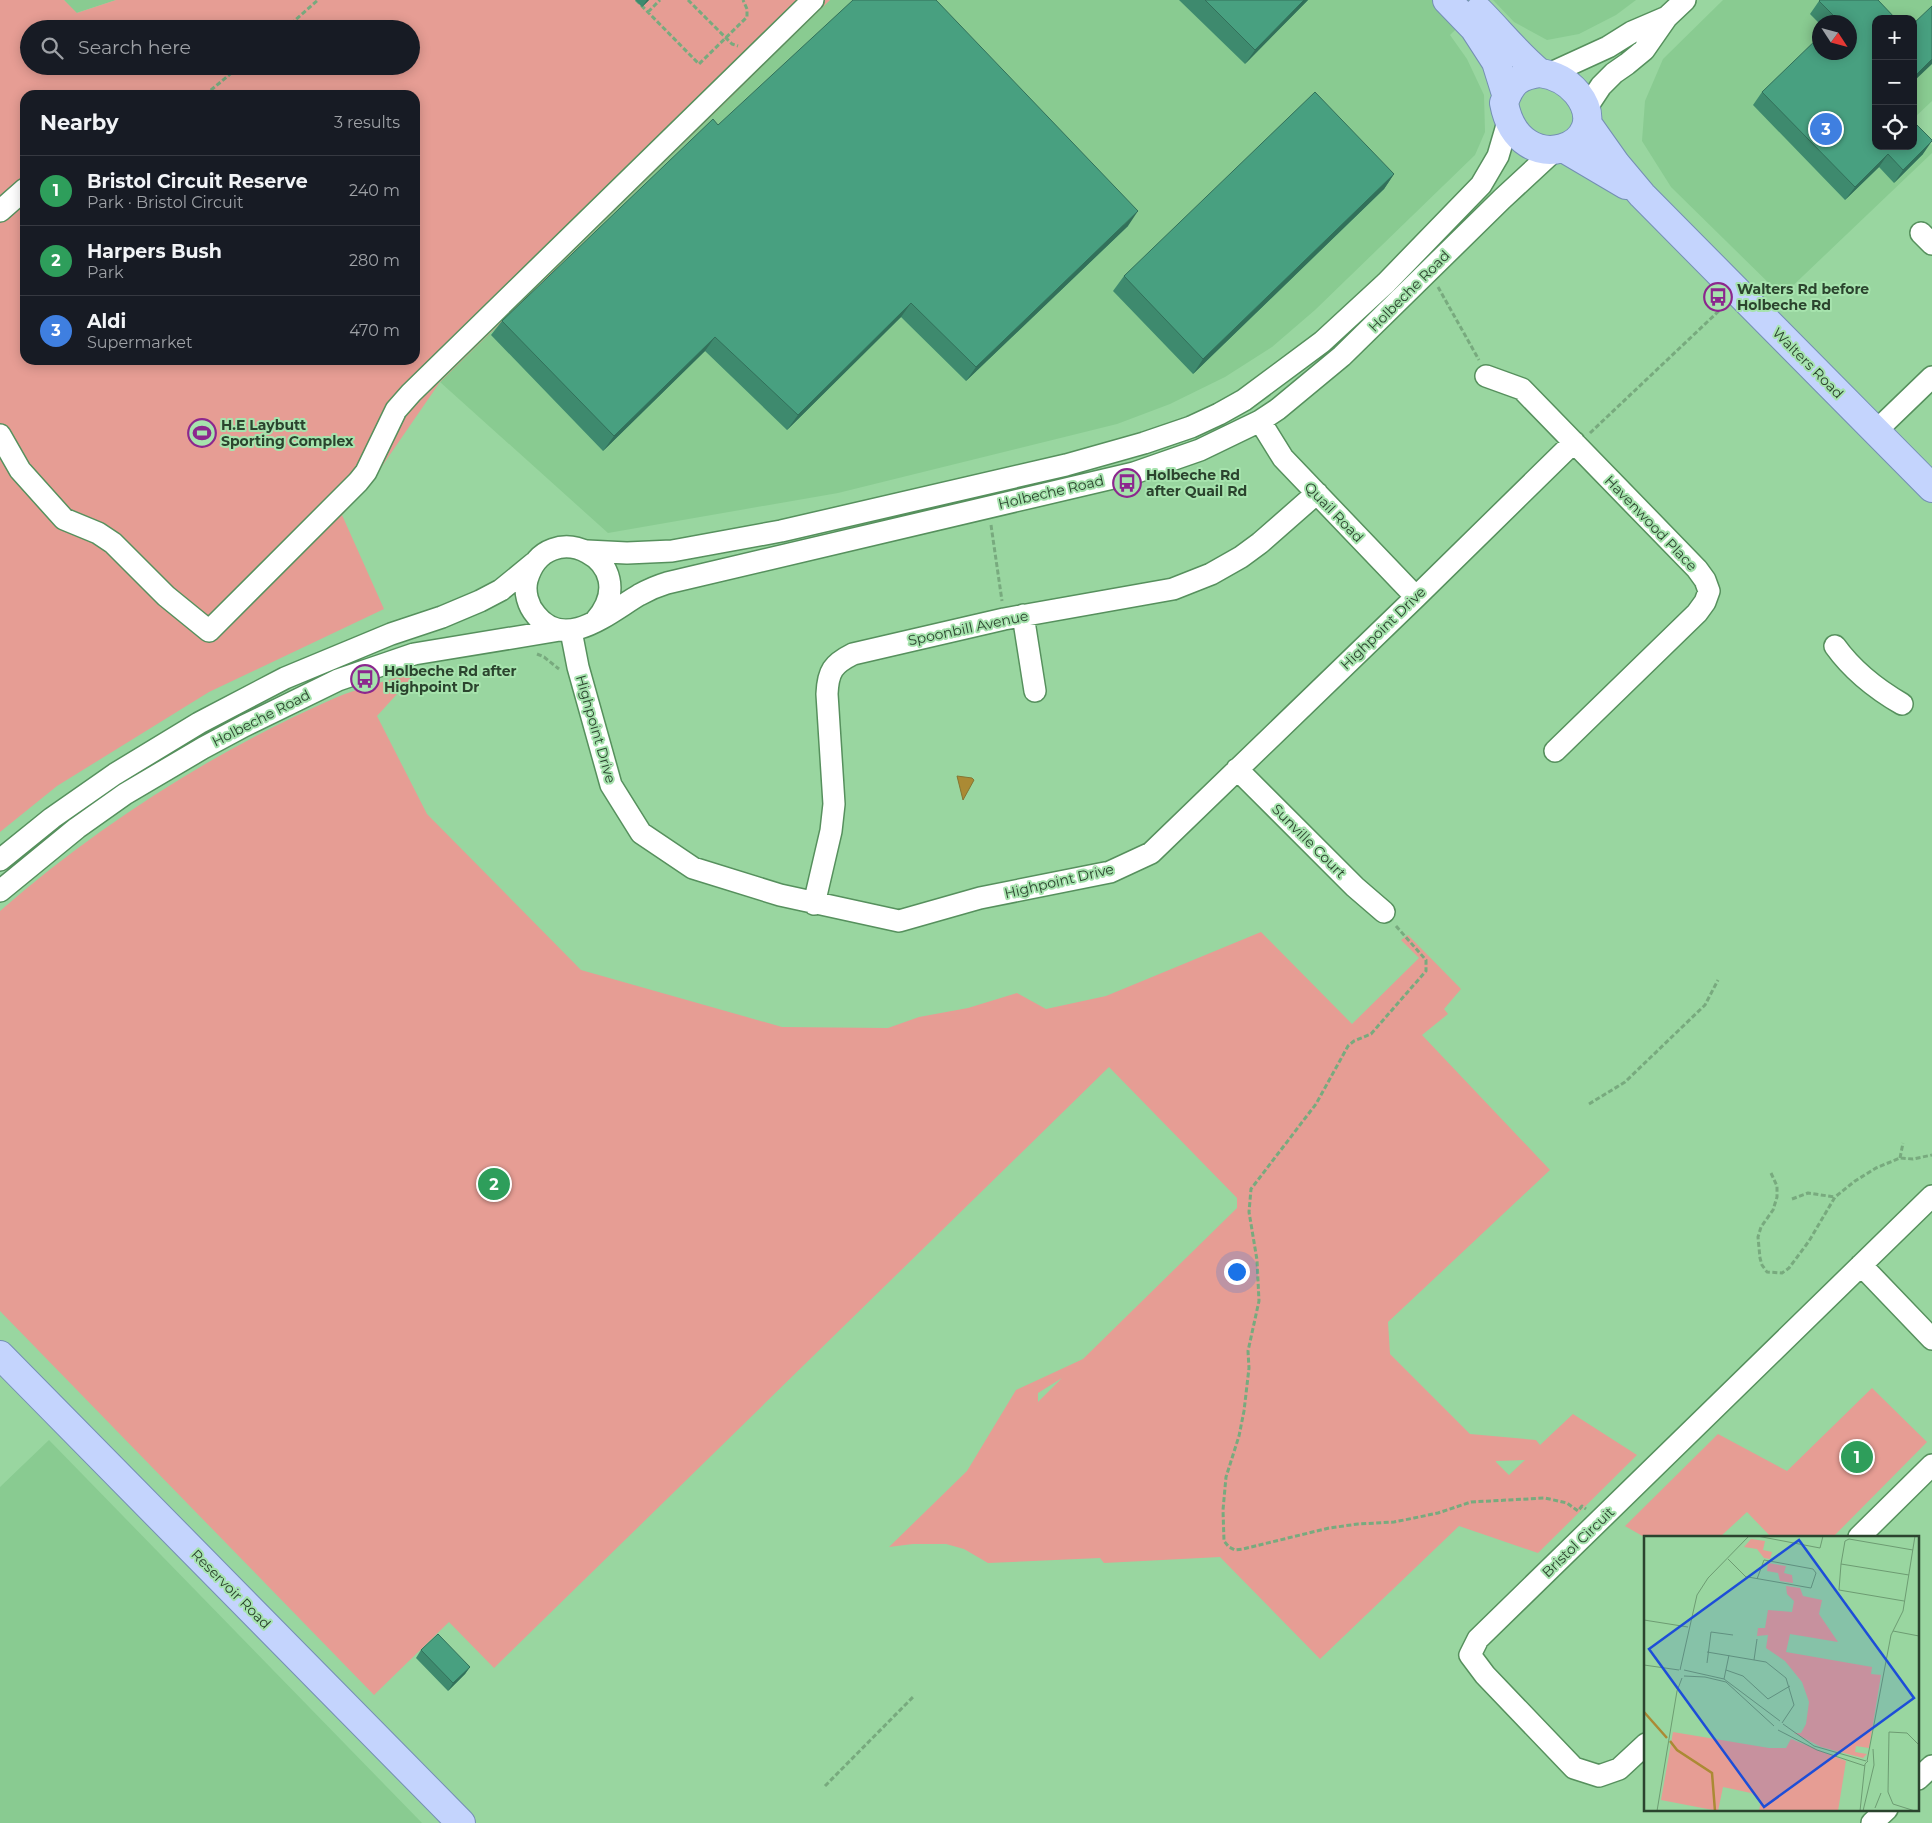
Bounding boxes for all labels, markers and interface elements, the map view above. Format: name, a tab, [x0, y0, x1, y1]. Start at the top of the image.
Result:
north arrow	[1812, 15, 1857, 60]
map controls	[1872, 15, 1917, 150]
button: +	[1872, 15, 1917, 60]
search box	[20, 20, 420, 75]
icon: search	[38, 34, 66, 62]
text: Search here	[78, 36, 191, 59]
button: −	[1872, 60, 1917, 105]
button: locate	[1872, 105, 1917, 150]
text: Nearby	[40, 110, 119, 135]
pin: 3	[1810, 110, 1842, 148]
text: 3 results	[334, 113, 400, 132]
text: Bristol Circuit Reserve	[87, 170, 308, 193]
text: 1	[53, 181, 59, 200]
text: 240 m	[349, 181, 400, 200]
text: Park · Bristol Circuit	[87, 193, 243, 212]
text: Harpers Bush	[87, 240, 222, 263]
street label: Holbeche Road	[1365, 247, 1453, 335]
text: 2	[51, 251, 61, 270]
text: 280 m	[349, 251, 400, 270]
text: Park	[87, 263, 124, 282]
place label: Walters Rd before Holbeche Rd	[1737, 280, 1869, 314]
bus stop icon: Walters Rd before Holbeche Rd	[1703, 282, 1733, 312]
text: Aldi	[87, 310, 126, 333]
text: 3	[51, 321, 61, 340]
text: 470 m	[349, 321, 400, 340]
street label: Walters Road	[1769, 324, 1847, 402]
text: Supermarket	[87, 333, 193, 352]
place label: H.E Laybutt Sporting Complex	[221, 416, 354, 450]
sports icon: H.E Laybutt Sporting Complex	[187, 418, 217, 448]
place label: Holbeche Rd after Quail Rd	[1146, 466, 1247, 500]
bus stop icon: Holbeche Rd after Quail Rd	[1112, 468, 1142, 498]
street label: Holbeche Road	[996, 471, 1106, 513]
street label: Havenwood Place	[1601, 472, 1701, 574]
street label: Quail Road	[1301, 478, 1367, 546]
street label: Highpoint Drive	[1337, 583, 1429, 673]
street label: Spoonbill Avenue	[906, 606, 1030, 650]
place label: Holbeche Rd after Highpoint Dr	[384, 662, 517, 696]
bus stop icon: Holbeche Rd after Highpoint Dr	[350, 664, 380, 694]
street label: Highpoint Drive	[572, 673, 620, 785]
street label: Holbeche Road	[209, 686, 313, 750]
street label: Sunville Court	[1268, 800, 1350, 882]
street label: Highpoint Drive	[1003, 860, 1115, 902]
pin: 2	[478, 1165, 510, 1203]
your location	[1224, 1259, 1250, 1285]
pin: 1	[1841, 1438, 1873, 1476]
street label: Bristol Circuit	[1538, 1503, 1618, 1581]
inset map	[1644, 1536, 1920, 1810]
street label: Reservoir Road	[187, 1545, 275, 1633]

